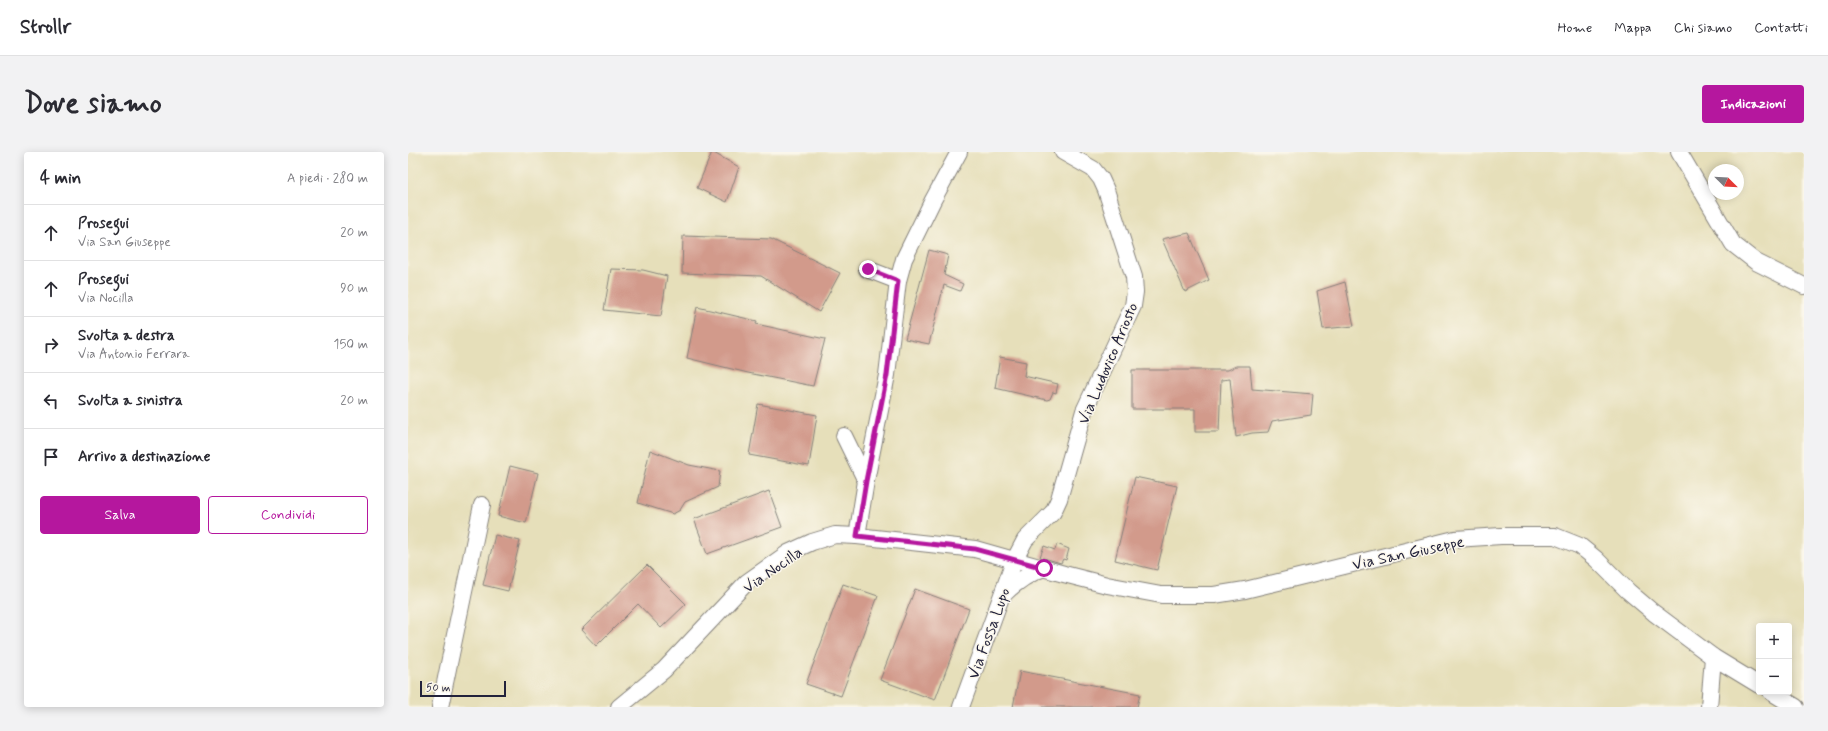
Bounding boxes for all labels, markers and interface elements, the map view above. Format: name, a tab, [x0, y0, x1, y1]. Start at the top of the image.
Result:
text: Strollr	[20, 15, 71, 40]
text: Home	[1557, 19, 1592, 37]
text: Mappa	[1614, 19, 1652, 37]
text: Chi siamo	[1674, 19, 1732, 37]
text: Contatti	[1754, 19, 1808, 37]
button: Indicazioni	[1702, 85, 1804, 123]
text: Dove siamo	[24, 86, 162, 123]
north arrow	[1708, 164, 1744, 200]
text: 4 min	[40, 167, 81, 189]
text: A piedi · 280 m	[287, 170, 368, 187]
text: Prosegui	[78, 214, 129, 234]
icon: ahead	[40, 222, 62, 244]
text: 20 m	[340, 224, 368, 241]
text: Via San Giuseppe	[78, 234, 171, 251]
route end	[859, 260, 877, 278]
text: Prosegui	[78, 270, 129, 290]
icon: ahead	[40, 278, 62, 300]
text: 90 m	[340, 280, 368, 297]
text: Via Nocilla	[78, 290, 134, 307]
street label: Via Ludovico Ariosto	[1073, 299, 1144, 428]
text: Svolta a destra	[78, 326, 175, 346]
icon: right	[40, 334, 62, 356]
text: 150 m	[334, 336, 368, 353]
text: Via Antonio Ferrara	[78, 346, 190, 363]
icon: left	[40, 390, 62, 412]
text: Svolta a sinistra	[78, 391, 183, 411]
text: 20 m	[340, 392, 368, 409]
icon: arrive	[40, 446, 62, 468]
text: Arrivo a destinazione	[78, 447, 211, 467]
button: Salva	[40, 496, 200, 534]
button: Condividi	[208, 496, 368, 534]
street label: Via San Giuseppe	[1350, 531, 1466, 576]
street label: Via Nocilla	[739, 542, 807, 598]
route start	[1035, 559, 1053, 577]
street label: Via Fossa Lupo	[963, 585, 1016, 682]
map controls	[1756, 623, 1792, 695]
button: +	[1756, 623, 1792, 659]
button: −	[1756, 659, 1792, 695]
scale bar	[420, 679, 506, 698]
text: 50 m	[426, 681, 451, 695]

